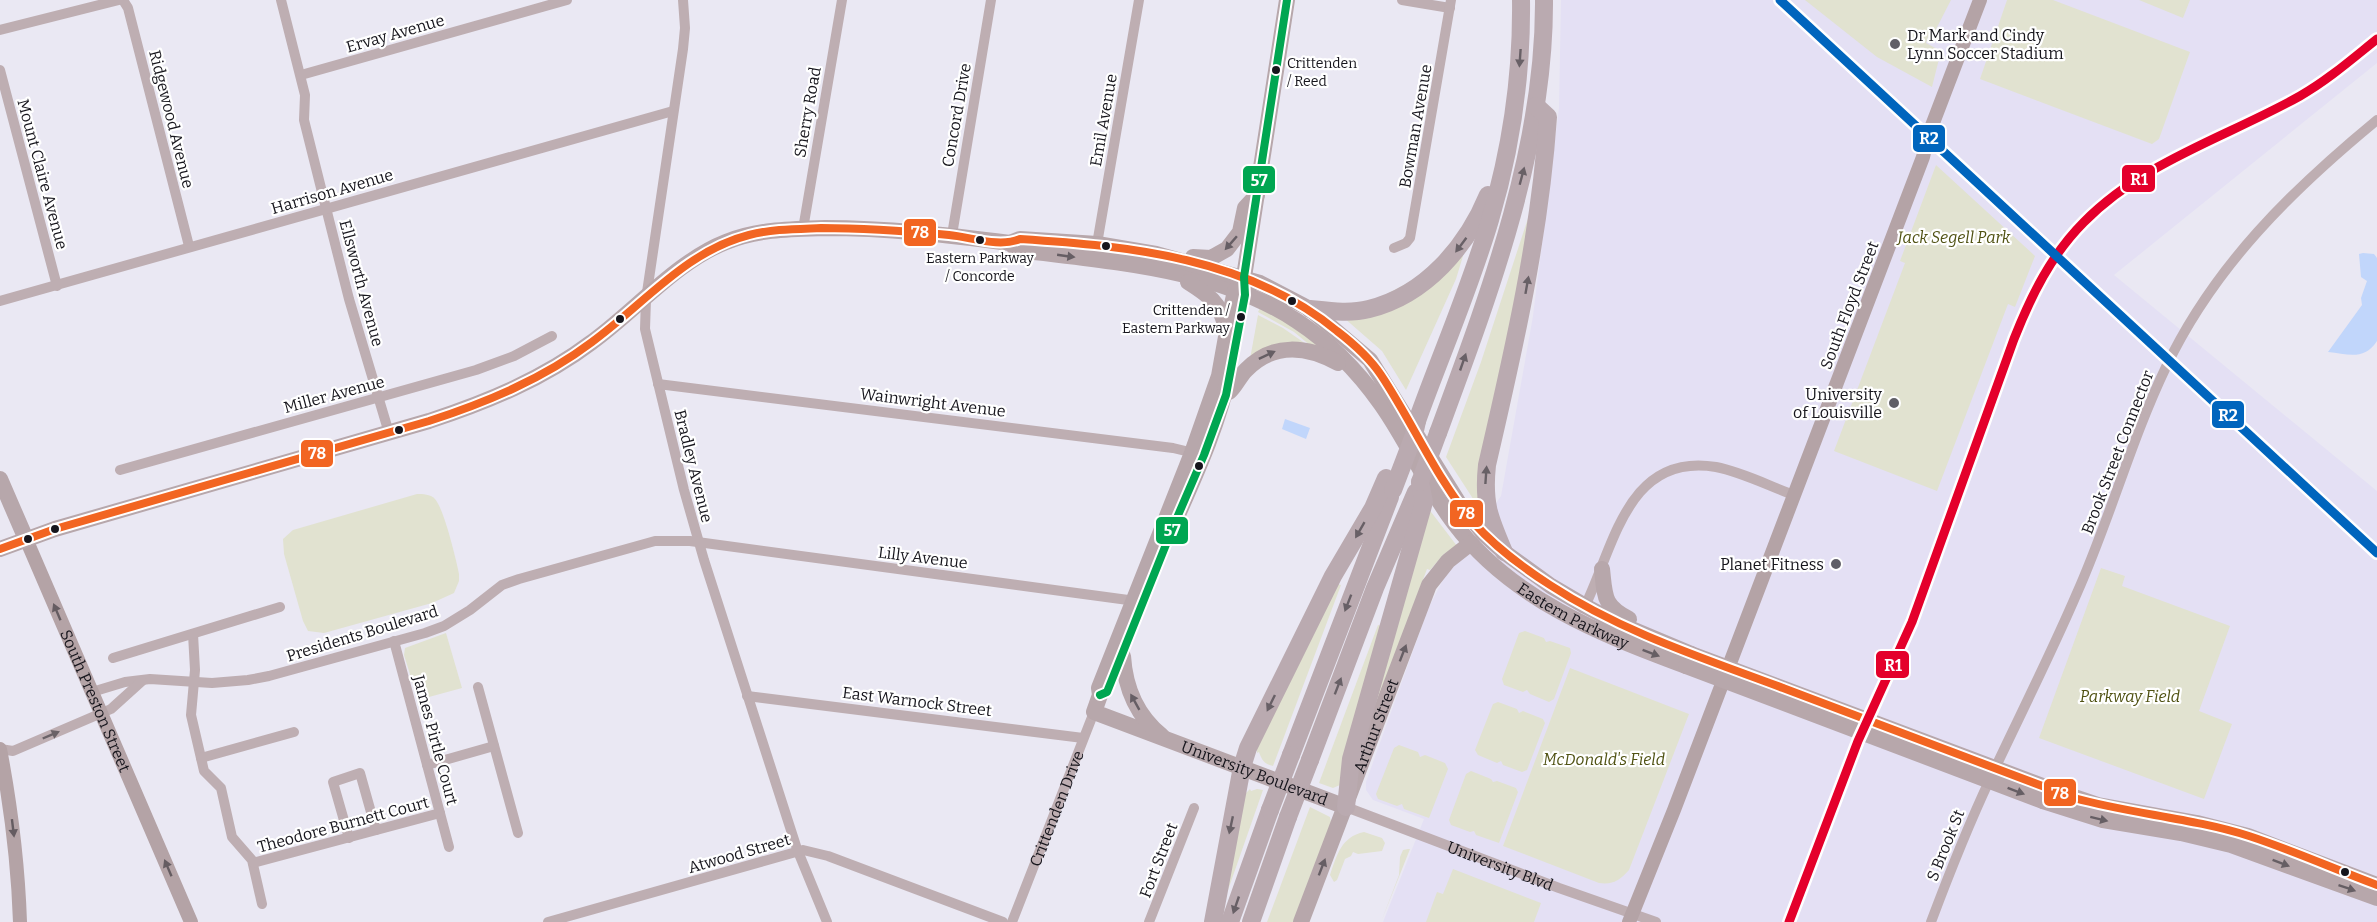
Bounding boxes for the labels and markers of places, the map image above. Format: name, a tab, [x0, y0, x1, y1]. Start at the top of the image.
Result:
place label: Dr Mark and Cindy Lynn Soccer Stadium	[1907, 26, 2064, 63]
marker: Dr Mark and Cindy Lynn Soccer Stadium	[1888, 37, 1902, 51]
place label: Crittenden / Reed	[1287, 55, 1357, 90]
marker: Crittenden / Reed	[1270, 64, 1282, 76]
marker: Eastern Parkway / Concorde	[974, 234, 986, 246]
unlabelled marker	[1100, 240, 1112, 252]
place label: Eastern Parkway / Concorde	[926, 250, 1035, 285]
unlabelled marker	[1286, 295, 1298, 307]
place label: Crittenden / Eastern Parkway	[1122, 302, 1231, 337]
marker: Crittenden / Eastern Parkway	[1235, 311, 1247, 323]
unlabelled marker	[614, 313, 626, 325]
place label: University of Louisville	[1793, 385, 1883, 422]
marker: University of Louisville	[1887, 396, 1901, 410]
unlabelled marker	[393, 424, 405, 436]
unlabelled marker	[1193, 460, 1205, 472]
unlabelled marker	[49, 523, 61, 535]
unlabelled marker	[22, 533, 34, 545]
place label: Planet Fitness	[1720, 555, 1824, 574]
marker: Planet Fitness	[1829, 557, 1843, 571]
unlabelled marker	[2339, 866, 2351, 878]

